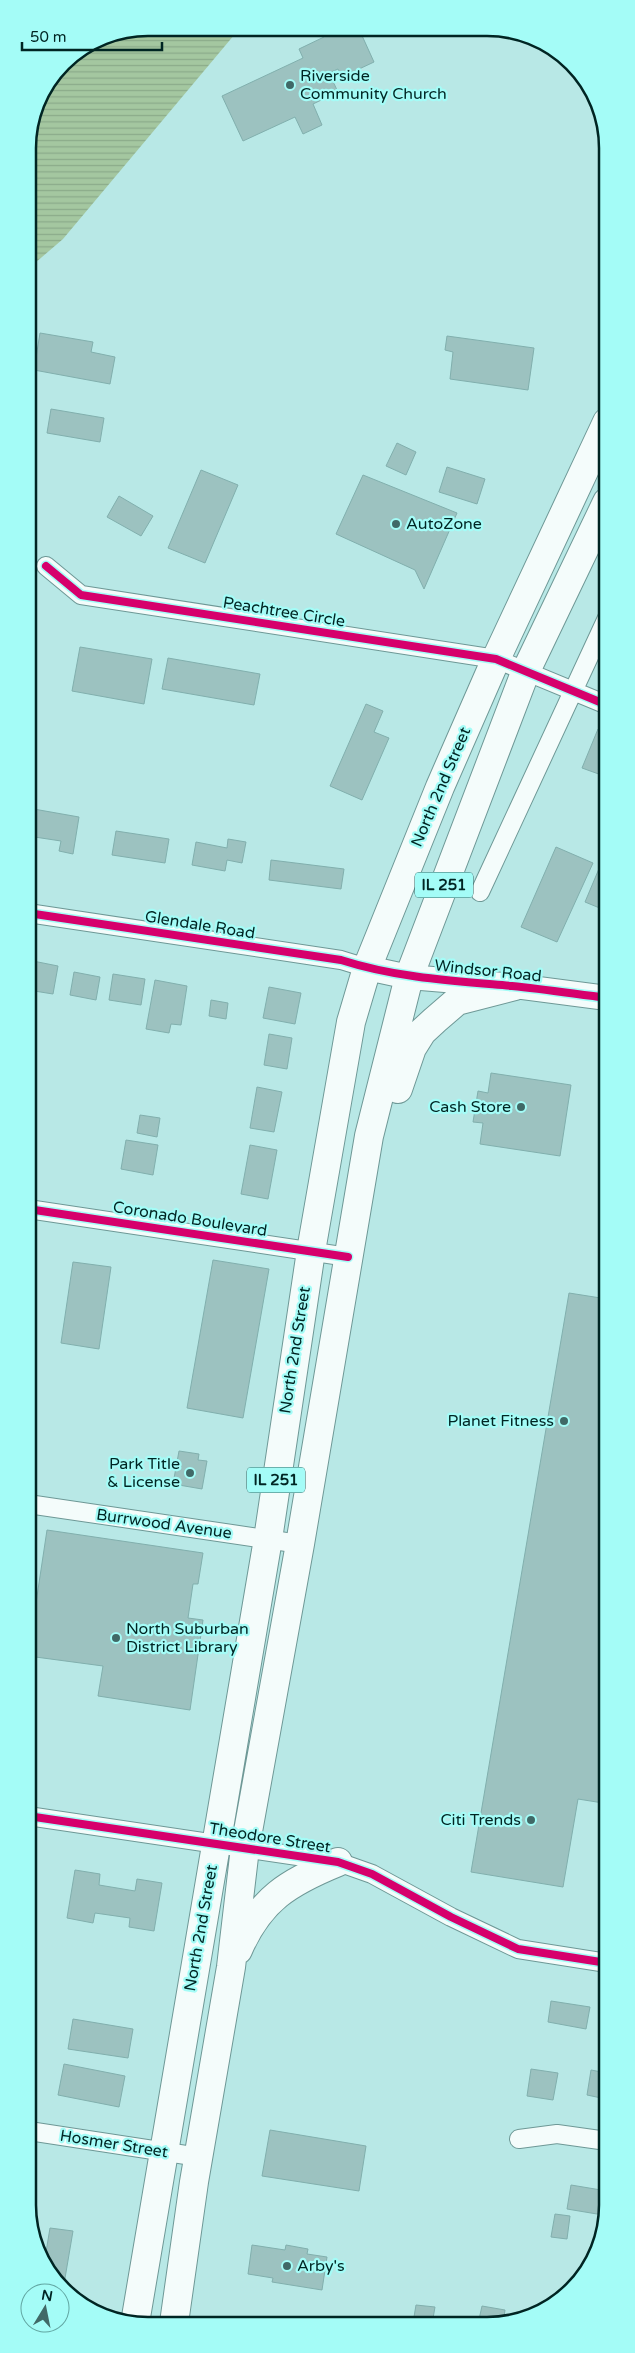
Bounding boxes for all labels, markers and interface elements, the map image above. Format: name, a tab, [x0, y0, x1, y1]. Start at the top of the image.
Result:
scale bar	[22, 20, 162, 52]
text: 50 m	[30, 28, 67, 46]
place label: Riverside Community Church	[300, 66, 447, 104]
marker: Riverside Community Church	[284, 79, 296, 91]
place label: AutoZone	[406, 514, 482, 534]
marker: AutoZone	[390, 518, 402, 530]
street label: Peachtree Circle	[221, 592, 347, 632]
street label: North 2nd Street	[407, 724, 475, 850]
road number: IL 251	[415, 872, 473, 898]
street label: Glendale Road	[143, 906, 257, 944]
street label: Windsor Road	[433, 955, 543, 987]
place label: Cash Store	[429, 1097, 511, 1117]
marker: Cash Store	[515, 1101, 527, 1113]
street label: Coronado Boulevard	[112, 1197, 268, 1241]
street label: North 2nd Street	[275, 1285, 315, 1415]
place label: Planet Fitness	[447, 1411, 554, 1431]
marker: Planet Fitness	[558, 1415, 570, 1427]
place label: Park Title & License	[107, 1454, 180, 1492]
marker: Park Title & License	[184, 1467, 196, 1479]
road number: IL 251	[247, 1468, 305, 1492]
street label: Burrwood Avenue	[95, 1505, 233, 1543]
place label: North Suburban District Library	[126, 1619, 249, 1657]
marker: North Suburban District Library	[110, 1632, 122, 1644]
place label: Citi Trends	[440, 1810, 521, 1830]
marker: Citi Trends	[525, 1814, 537, 1826]
street label: Theodore Street	[208, 1819, 332, 1857]
street label: North 2nd Street	[180, 1863, 222, 1993]
street label: Hosmer Street	[59, 2126, 169, 2162]
place label: Arby's	[297, 2256, 345, 2276]
marker: Arby's	[281, 2260, 293, 2272]
north arrow	[20, 2283, 70, 2333]
text: N	[40, 2286, 54, 2305]

